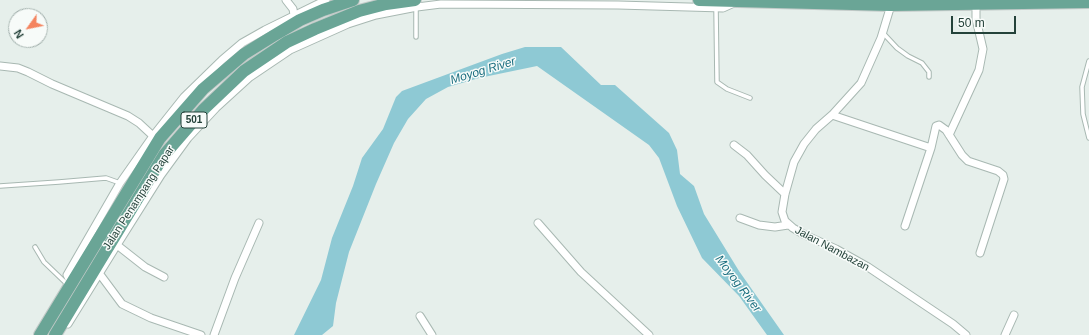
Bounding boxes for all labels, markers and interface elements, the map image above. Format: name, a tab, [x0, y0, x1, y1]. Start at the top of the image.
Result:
north arrow	[8, 8, 48, 48]
scale bar	[953, 8, 1018, 34]
text: 50 m	[958, 16, 985, 30]
text: N	[12, 27, 26, 41]
water label: Moyog River	[449, 54, 517, 88]
road number: 501	[181, 112, 207, 128]
street label: Jalan Penampang Papar	[100, 144, 178, 252]
street label: Jalan Nambazan	[792, 224, 872, 274]
water label: Moyog River	[712, 253, 764, 315]

